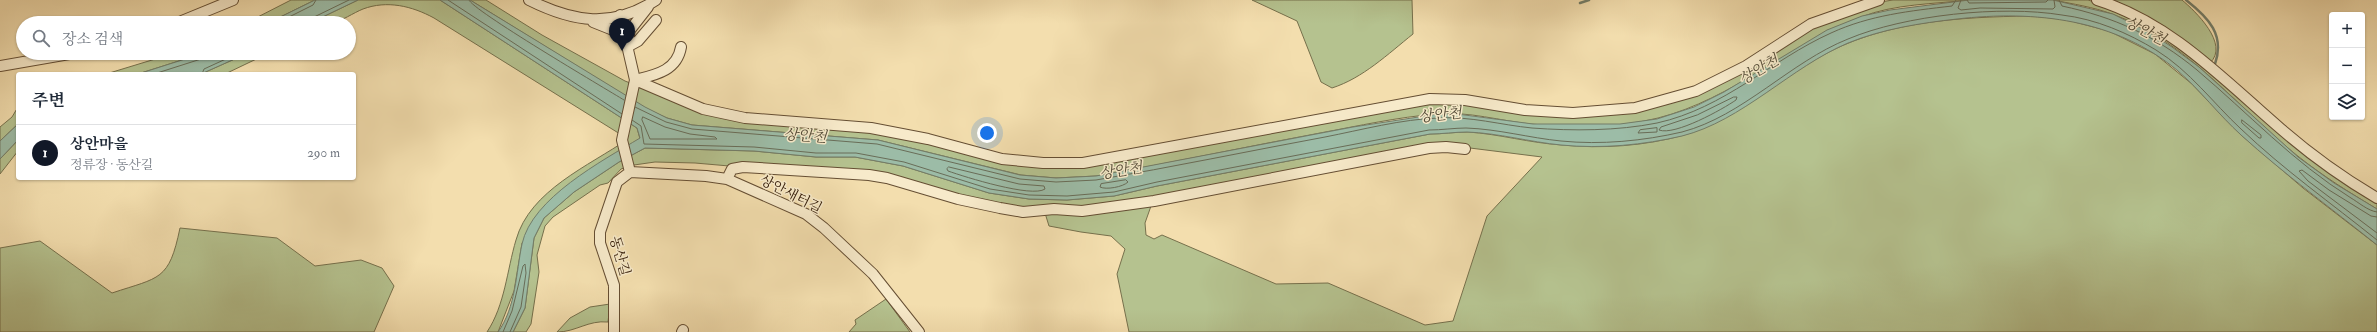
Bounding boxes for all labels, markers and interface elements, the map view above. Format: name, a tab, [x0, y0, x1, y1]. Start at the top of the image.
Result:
water label: 상안천	[2121, 12, 2170, 50]
map controls	[2329, 12, 2365, 120]
button: +	[2329, 12, 2365, 48]
search box	[16, 16, 356, 60]
pin: 1	[609, 18, 635, 51]
icon: search	[30, 27, 52, 49]
text: 장소 검색	[62, 30, 123, 49]
button: −	[2329, 48, 2365, 84]
water label: 상안천	[1735, 50, 1784, 89]
button: layers	[2329, 84, 2365, 120]
text: 주변	[32, 90, 65, 111]
water label: 상안천	[1417, 103, 1464, 127]
your location	[977, 123, 997, 143]
water label: 상안천	[783, 125, 829, 147]
text: 상안마을	[70, 135, 128, 154]
text: 1	[43, 145, 47, 161]
text: 290 m	[307, 145, 340, 161]
text: 정류장 · 동산길	[70, 157, 153, 173]
water label: 상안천	[1098, 158, 1145, 184]
street label: 상안새터길	[757, 171, 825, 217]
street label: 동산길	[606, 234, 634, 278]

